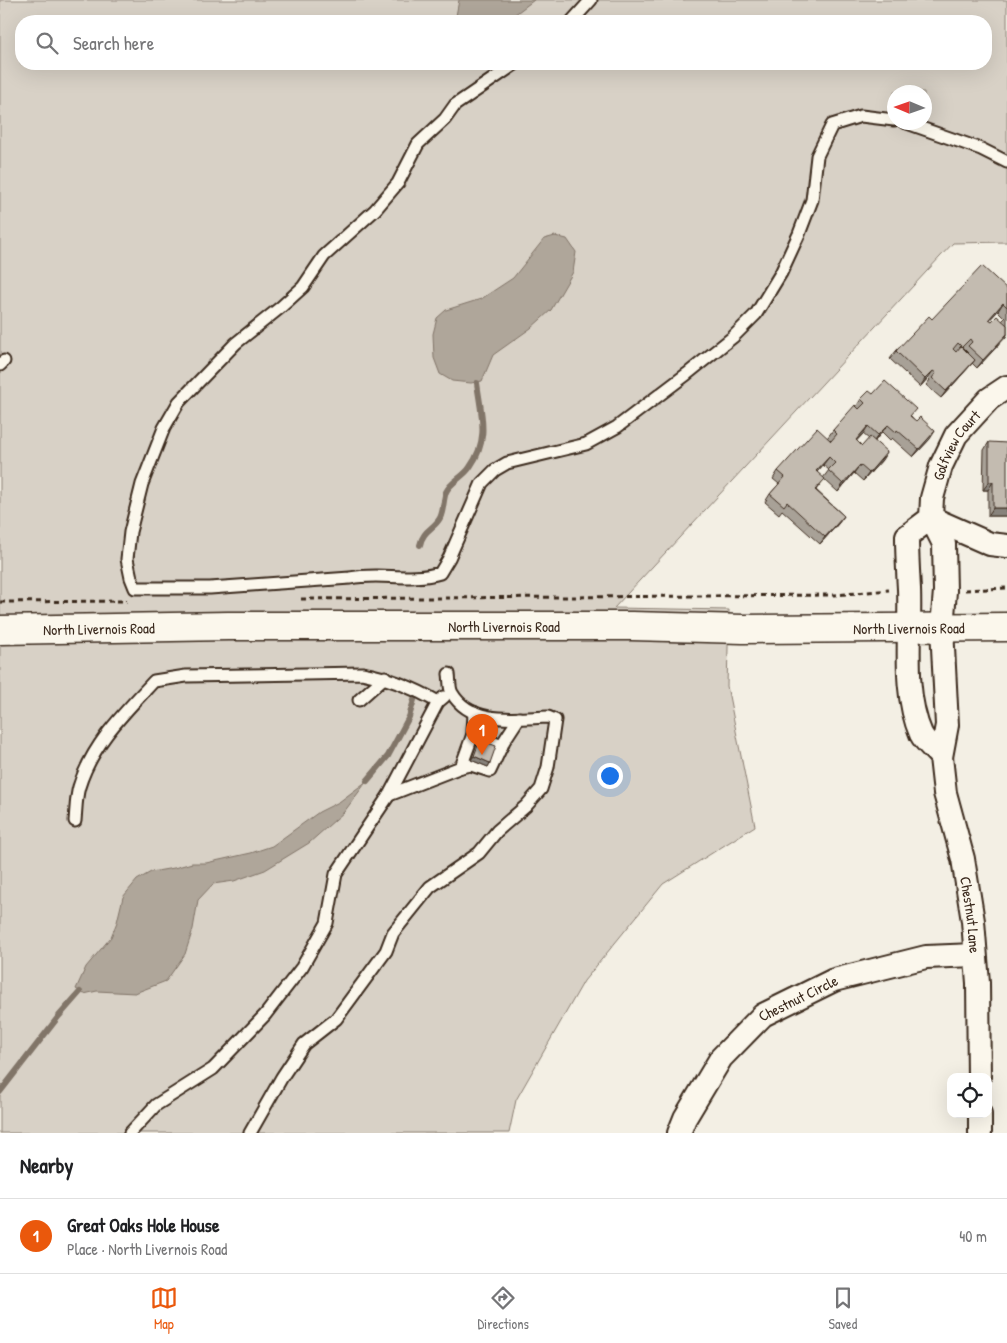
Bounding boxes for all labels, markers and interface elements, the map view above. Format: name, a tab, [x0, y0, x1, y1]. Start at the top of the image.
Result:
search box	[15, 15, 992, 70]
icon: search	[33, 29, 61, 57]
text: Search here	[73, 30, 154, 56]
north arrow	[887, 85, 932, 130]
street label: Golfview Court	[927, 404, 985, 482]
street label: North Livernois Road	[448, 616, 560, 637]
street label: North Livernois Road	[43, 617, 155, 640]
street label: North Livernois Road	[853, 617, 965, 639]
pin: 1	[466, 714, 498, 755]
your location	[597, 763, 623, 789]
street label: Chestnut Lane	[955, 875, 986, 954]
street label: Chestnut Circle	[752, 969, 841, 1025]
map controls	[947, 1073, 992, 1118]
button: locate	[947, 1073, 992, 1118]
text: Nearby	[20, 1151, 73, 1180]
text: Great Oaks Hole House	[67, 1212, 220, 1238]
text: 1	[33, 1225, 39, 1247]
text: 40 m	[959, 1225, 987, 1247]
text: Place · North Livernois Road	[67, 1238, 227, 1260]
tab: Map	[150, 1284, 178, 1333]
tab: Directions	[477, 1284, 529, 1333]
tab: Saved	[829, 1284, 857, 1333]

